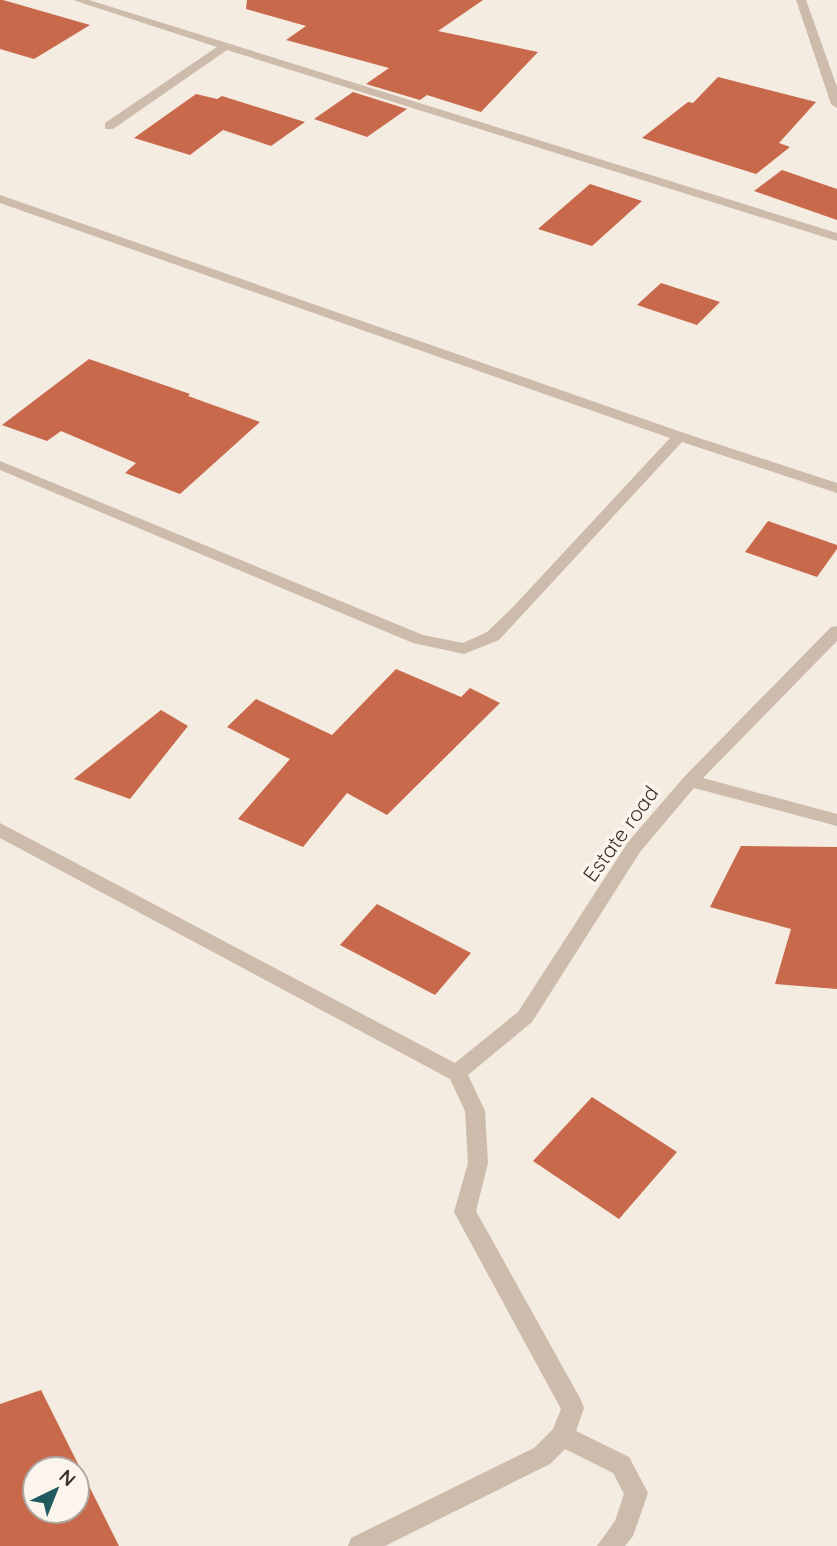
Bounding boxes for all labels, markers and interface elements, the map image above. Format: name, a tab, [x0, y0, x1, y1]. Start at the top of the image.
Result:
street label: Estate road	[577, 780, 664, 886]
north arrow	[21, 1455, 91, 1525]
text: N	[54, 1464, 81, 1491]

